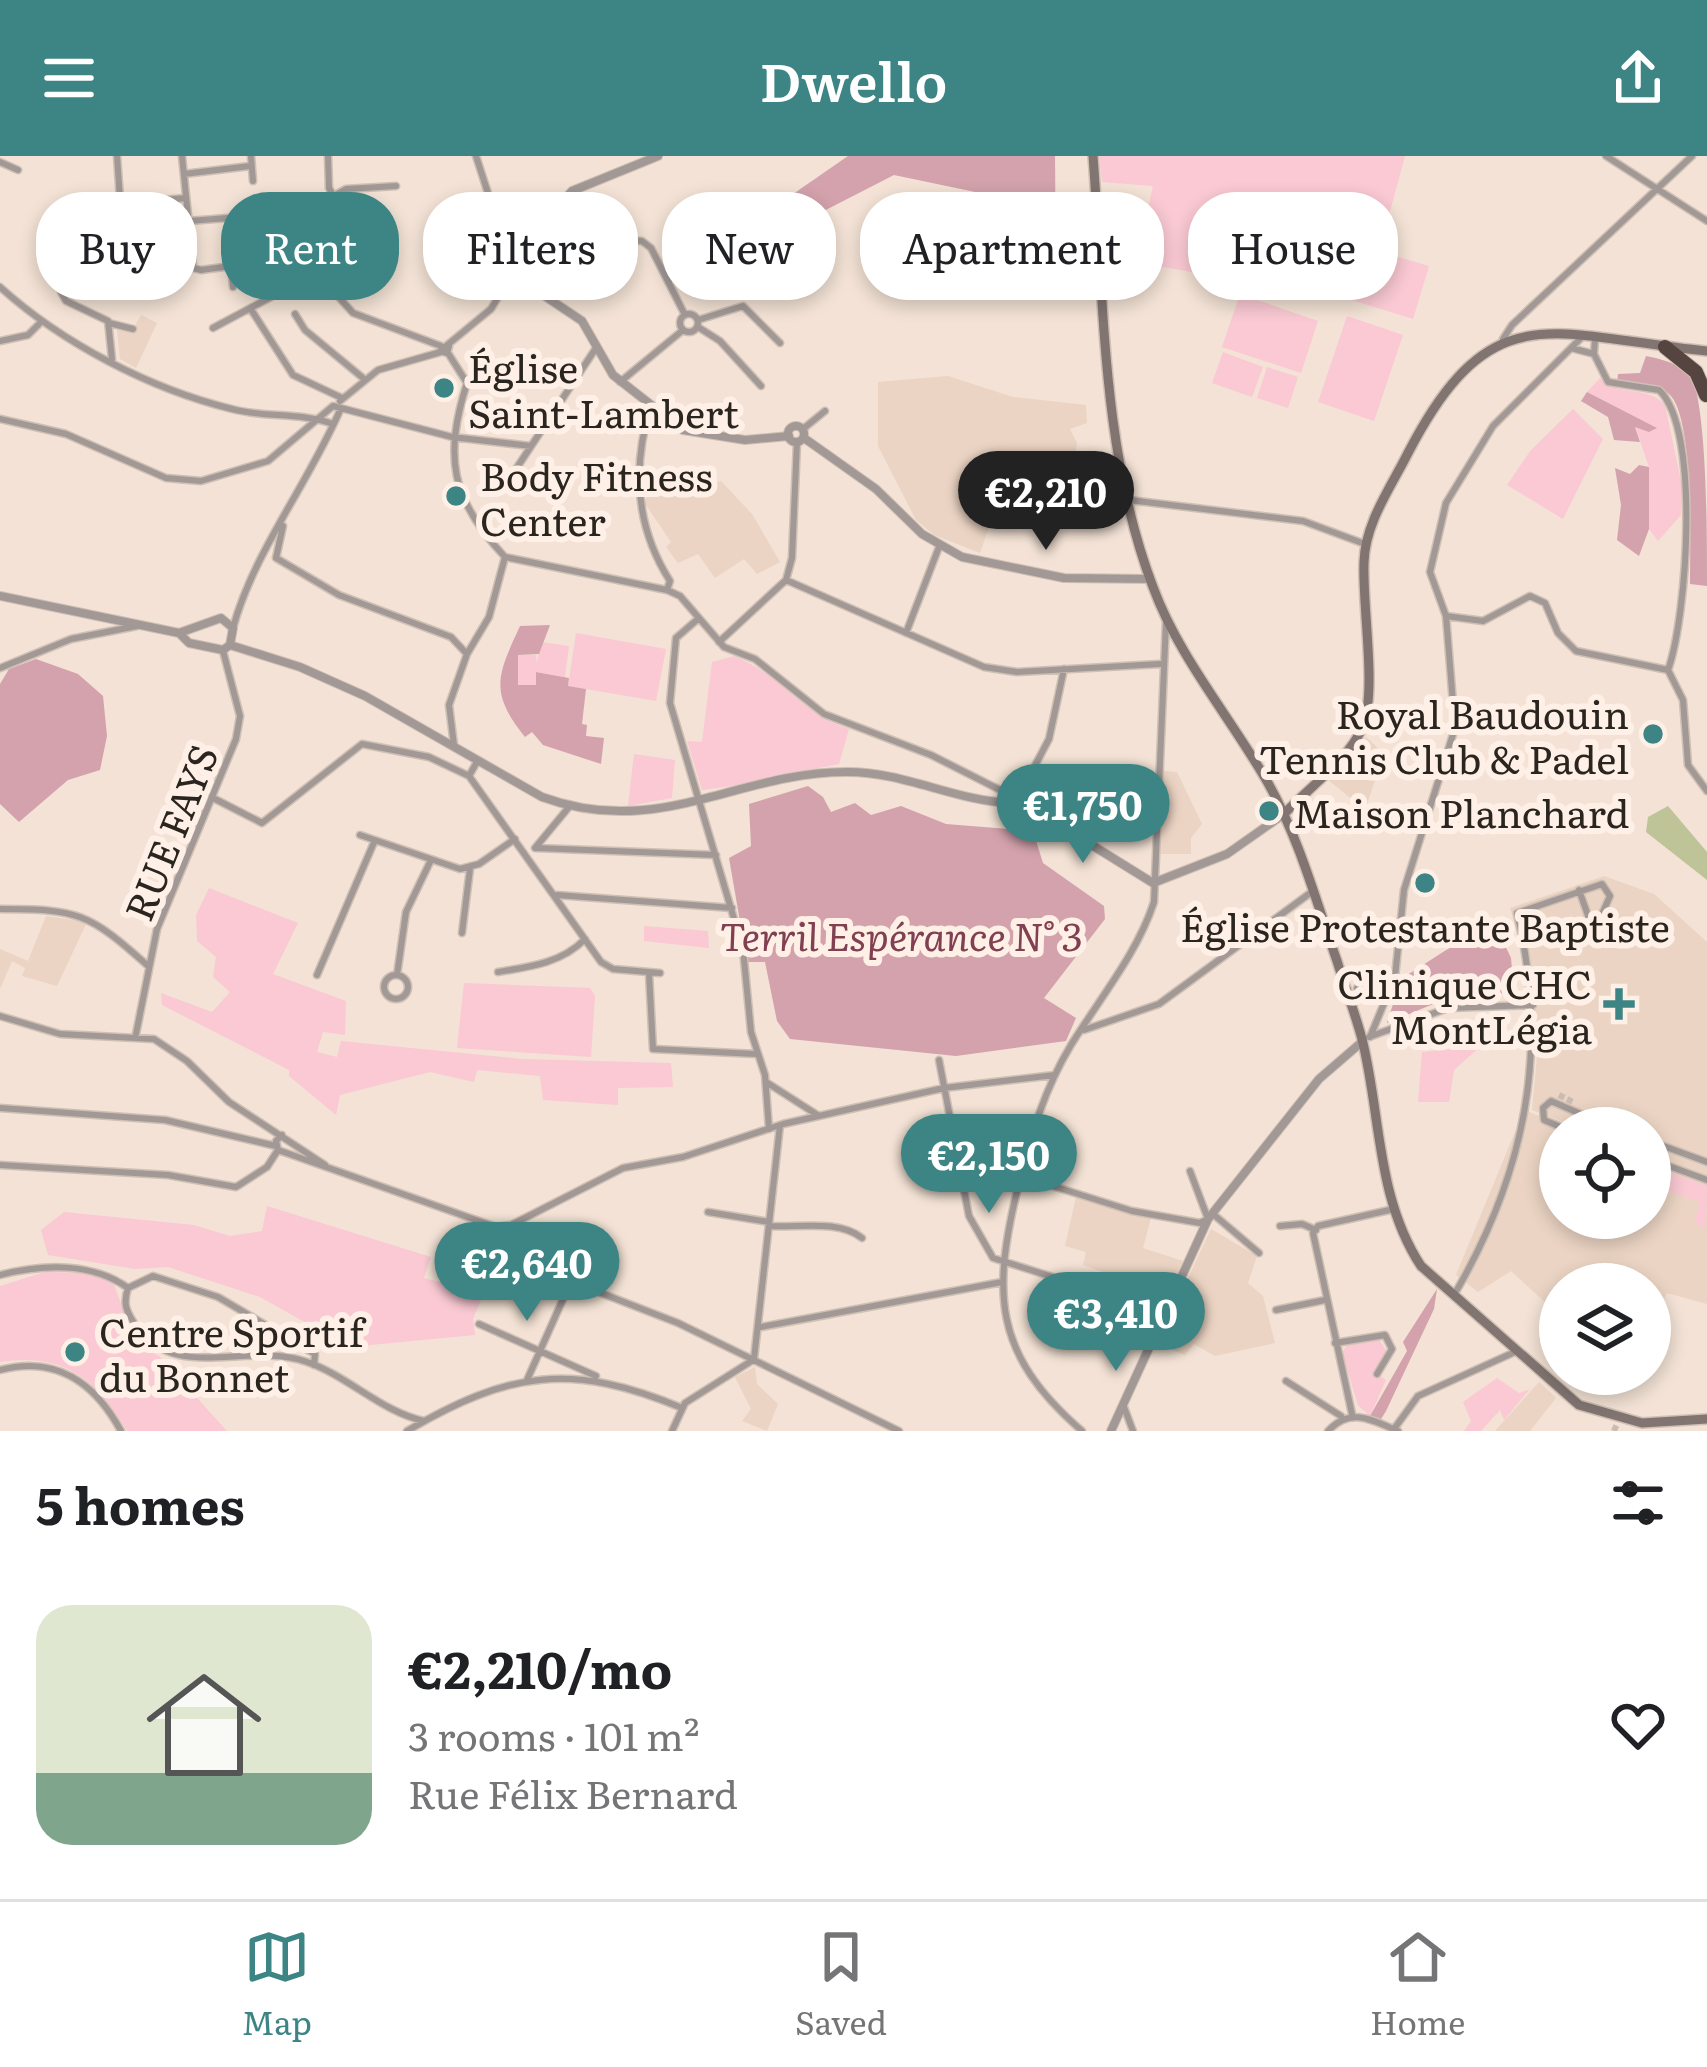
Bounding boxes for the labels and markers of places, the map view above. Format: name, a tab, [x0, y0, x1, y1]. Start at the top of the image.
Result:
place label: Église Saint-Lambert	[468, 337, 739, 440]
marker: Église Saint-Lambert	[431, 375, 457, 401]
place label: Body Fitness Center	[480, 445, 713, 548]
pin: €2,210	[948, 451, 1144, 553]
marker: Body Fitness Center	[443, 483, 469, 509]
place label: Royal Baudouin Tennis Club & Padel	[1259, 683, 1629, 786]
marker: Royal Baudouin Tennis Club & Padel	[1640, 721, 1666, 747]
pin: €1,750	[985, 764, 1181, 866]
place label: Maison Planchard	[1293, 782, 1629, 840]
marker: Maison Planchard	[1256, 798, 1282, 824]
marker: Église Protestante Baptiste	[1412, 870, 1438, 896]
place label: Église Protestante Baptiste	[1180, 896, 1670, 954]
place label: Clinique CHC MontLégia	[1337, 953, 1592, 1056]
marker: Clinique CHC MontLégia	[1603, 988, 1635, 1020]
pin: €2,150	[891, 1114, 1087, 1216]
pin: €2,640	[429, 1222, 625, 1324]
pin: €3,410	[1018, 1272, 1214, 1374]
place label: Centre Sportif du Bonnet	[99, 1301, 367, 1404]
marker: Centre Sportif du Bonnet	[62, 1339, 88, 1365]

